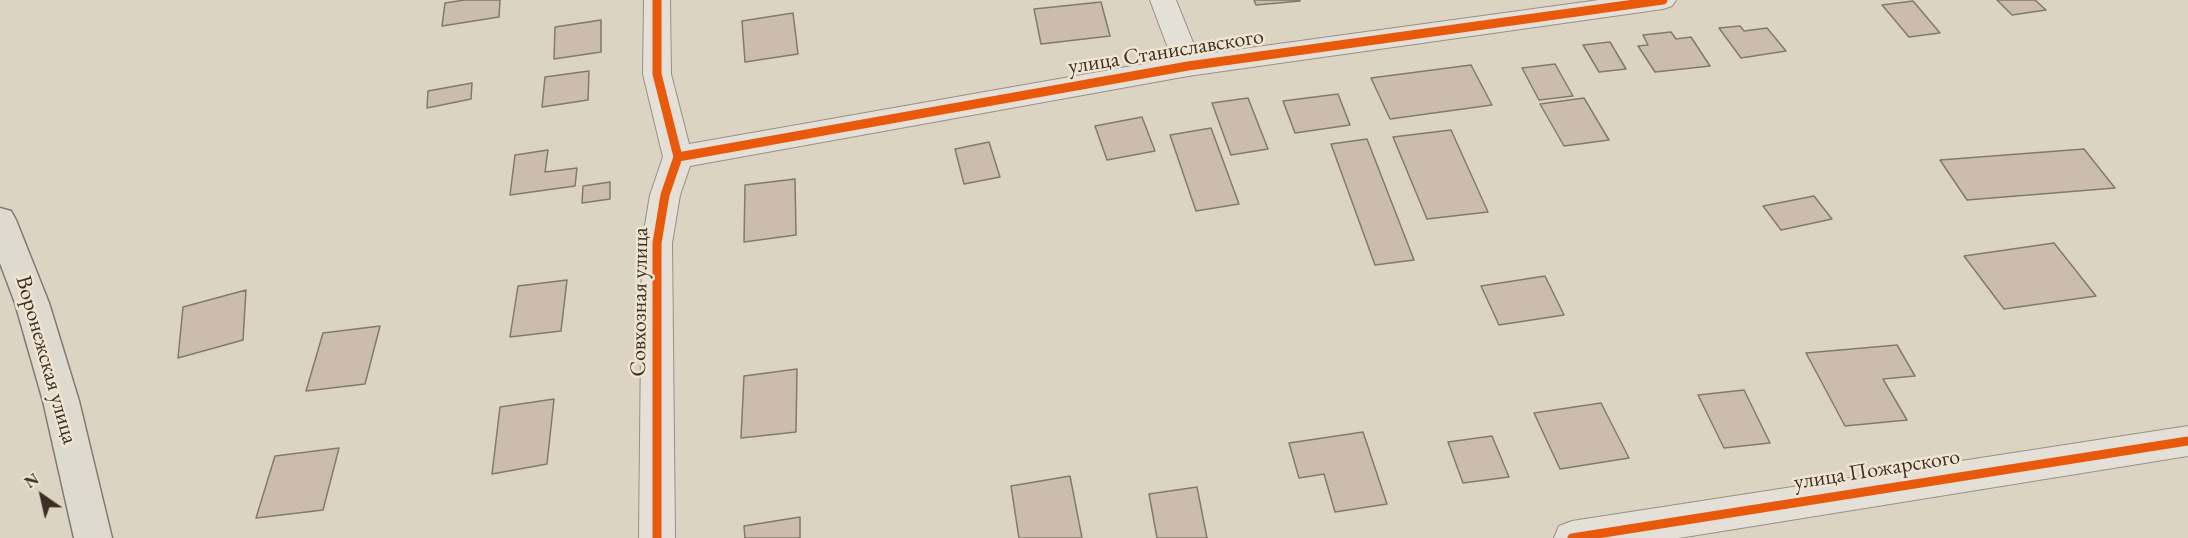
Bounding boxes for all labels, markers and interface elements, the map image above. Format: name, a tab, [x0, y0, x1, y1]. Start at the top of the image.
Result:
street label: улица Станиславского	[1066, 24, 1266, 80]
street label: Совхозная улица	[625, 227, 655, 377]
street label: Воронежская улица	[9, 273, 83, 447]
street label: улица Пожарского	[1792, 444, 1962, 496]
north arrow	[12, 466, 72, 526]
text: N	[20, 468, 43, 493]

